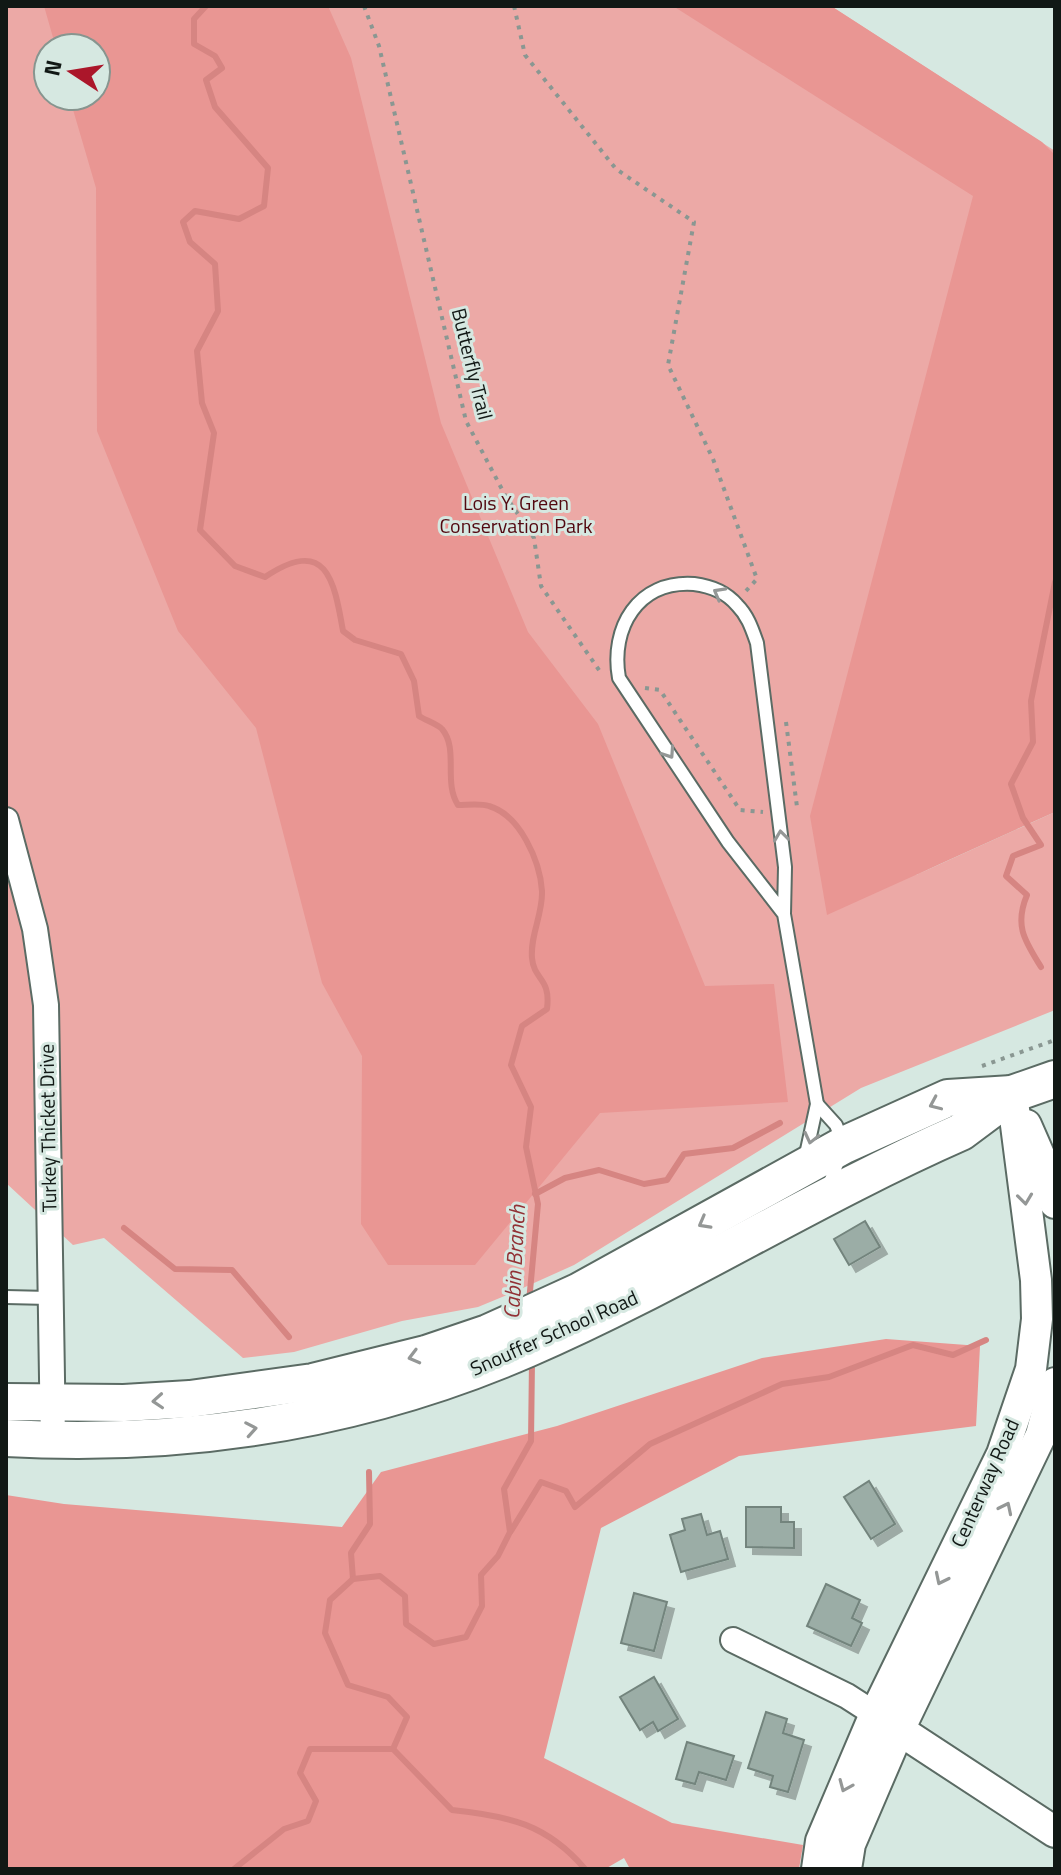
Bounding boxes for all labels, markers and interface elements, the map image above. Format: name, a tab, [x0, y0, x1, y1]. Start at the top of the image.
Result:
north arrow	[32, 32, 112, 112]
text: N	[34, 57, 71, 79]
street label: Butterfly Trail	[444, 305, 501, 423]
park label: Lois Y. Green Conservation Park	[439, 487, 593, 541]
one-way arrow	[713, 587, 728, 603]
one-way arrow	[659, 745, 674, 759]
one-way arrow	[773, 829, 790, 843]
street label: Turkey Thicket Drive	[31, 1044, 64, 1213]
one-way arrow	[929, 1094, 943, 1110]
one-way arrow	[803, 1130, 820, 1144]
one-way arrow	[1017, 1193, 1034, 1206]
water label: Cabin Branch	[494, 1203, 534, 1320]
one-way arrow	[698, 1214, 713, 1229]
street label: Snouffer School Road	[465, 1282, 643, 1384]
one-way arrow	[407, 1348, 421, 1365]
one-way arrow	[151, 1392, 164, 1409]
street label: Centerway Road	[942, 1413, 1027, 1552]
one-way arrow	[244, 1421, 258, 1438]
one-way arrow	[996, 1502, 1012, 1517]
one-way arrow	[935, 1571, 951, 1585]
one-way arrow	[839, 1778, 855, 1792]

